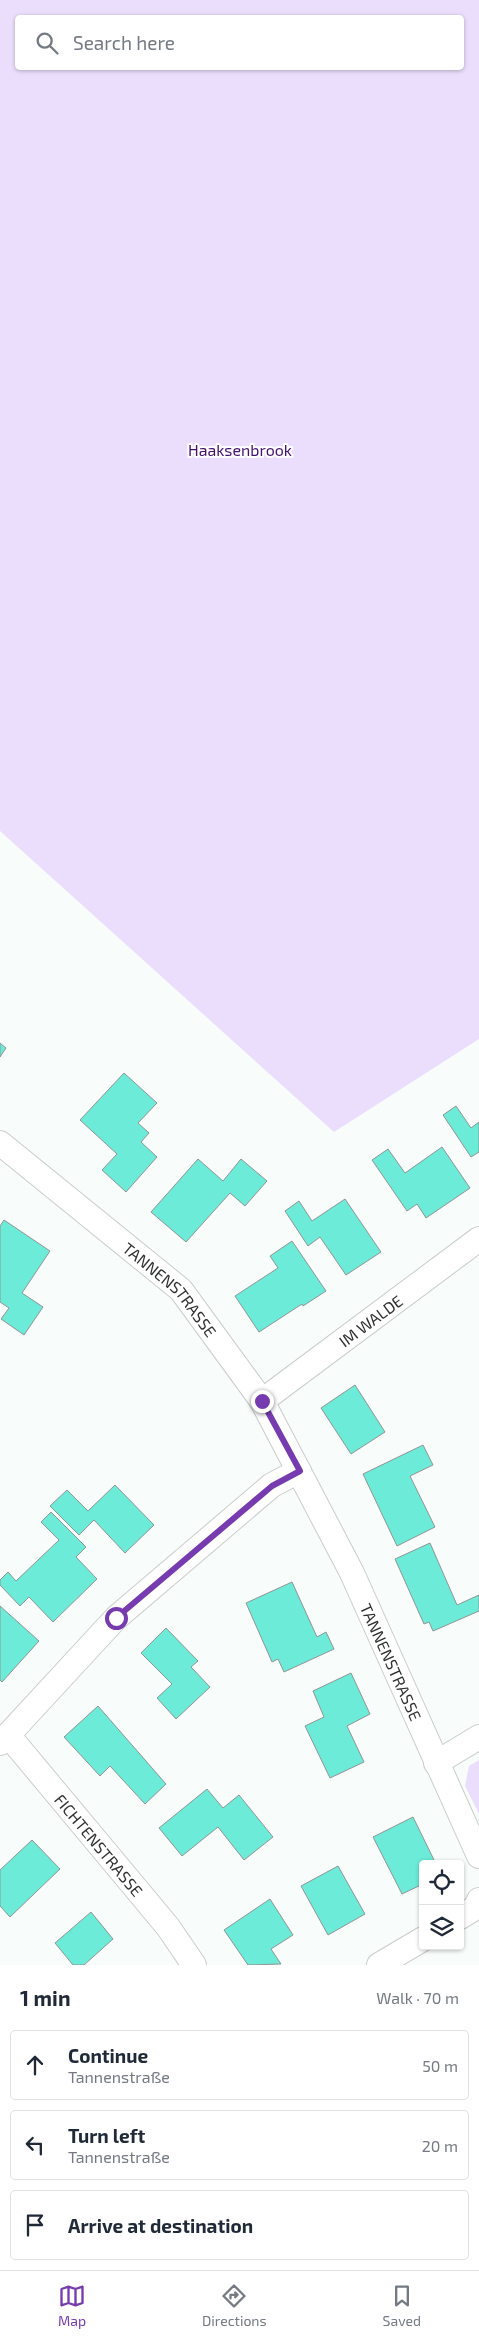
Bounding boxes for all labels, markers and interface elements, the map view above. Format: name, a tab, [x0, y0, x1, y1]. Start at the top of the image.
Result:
search box	[15, 15, 464, 70]
icon: search	[33, 29, 61, 57]
text: Search here	[73, 31, 175, 54]
park label: Haaksenbrook	[188, 440, 292, 459]
street label: TANNENSTRASSE	[120, 1238, 221, 1340]
street label: IM WALDE	[335, 1290, 406, 1350]
route end	[251, 1390, 274, 1413]
street label: TANNENSTRASSE	[357, 1600, 426, 1723]
route start	[105, 1607, 128, 1630]
street label: FICHTENSTRASSE	[51, 1790, 147, 1900]
map controls	[419, 1860, 464, 1950]
button: locate	[419, 1860, 464, 1905]
button: layers	[419, 1905, 464, 1950]
text: 1 min	[20, 1985, 71, 2010]
text: Walk · 70 m	[376, 1988, 459, 2007]
text: Continue	[68, 2044, 148, 2067]
icon: ahead	[21, 2051, 49, 2079]
text: 50 m	[422, 2056, 458, 2075]
text: Tannenstraße	[68, 2067, 170, 2086]
text: Turn left	[68, 2124, 145, 2147]
icon: left	[21, 2131, 49, 2159]
text: 20 m	[422, 2136, 458, 2155]
text: Tannenstraße	[68, 2147, 170, 2166]
icon: arrive	[21, 2211, 49, 2239]
text: Arrive at destination	[68, 2214, 253, 2237]
tab: Map	[58, 2282, 86, 2329]
tab: Directions	[202, 2282, 267, 2329]
tab: Saved	[383, 2282, 421, 2329]

